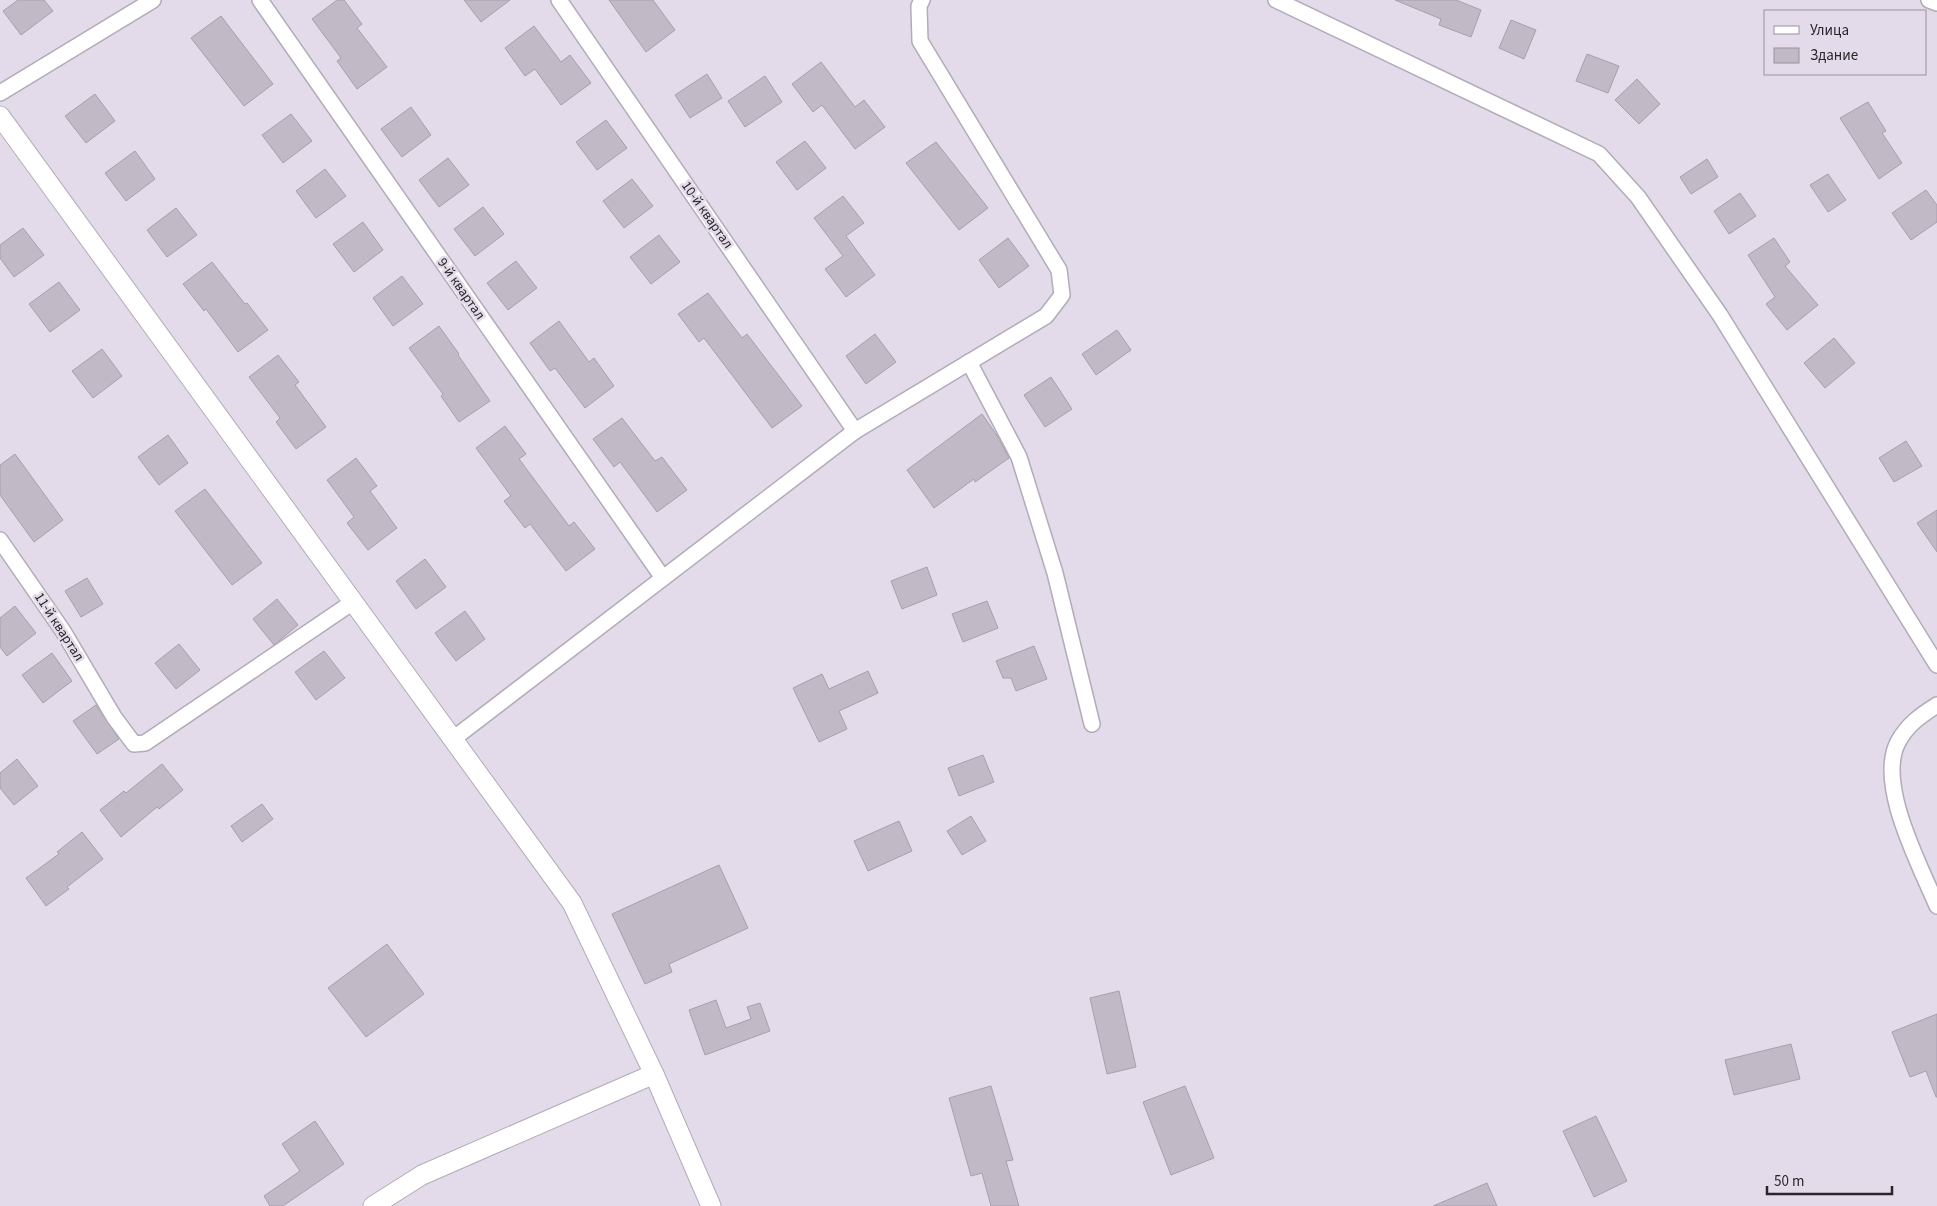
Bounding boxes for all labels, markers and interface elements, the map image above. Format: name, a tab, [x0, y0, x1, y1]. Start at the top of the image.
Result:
legend	[1764, 10, 1927, 75]
text: Улица	[1810, 20, 1849, 41]
text: Здание	[1810, 45, 1858, 66]
street label: 10-й квартал	[676, 177, 738, 253]
street label: 9-й квартал	[432, 254, 490, 324]
street label: 11-й квартал	[29, 589, 89, 665]
scale bar	[1767, 1164, 1892, 1196]
text: 50 m	[1774, 1171, 1804, 1192]

